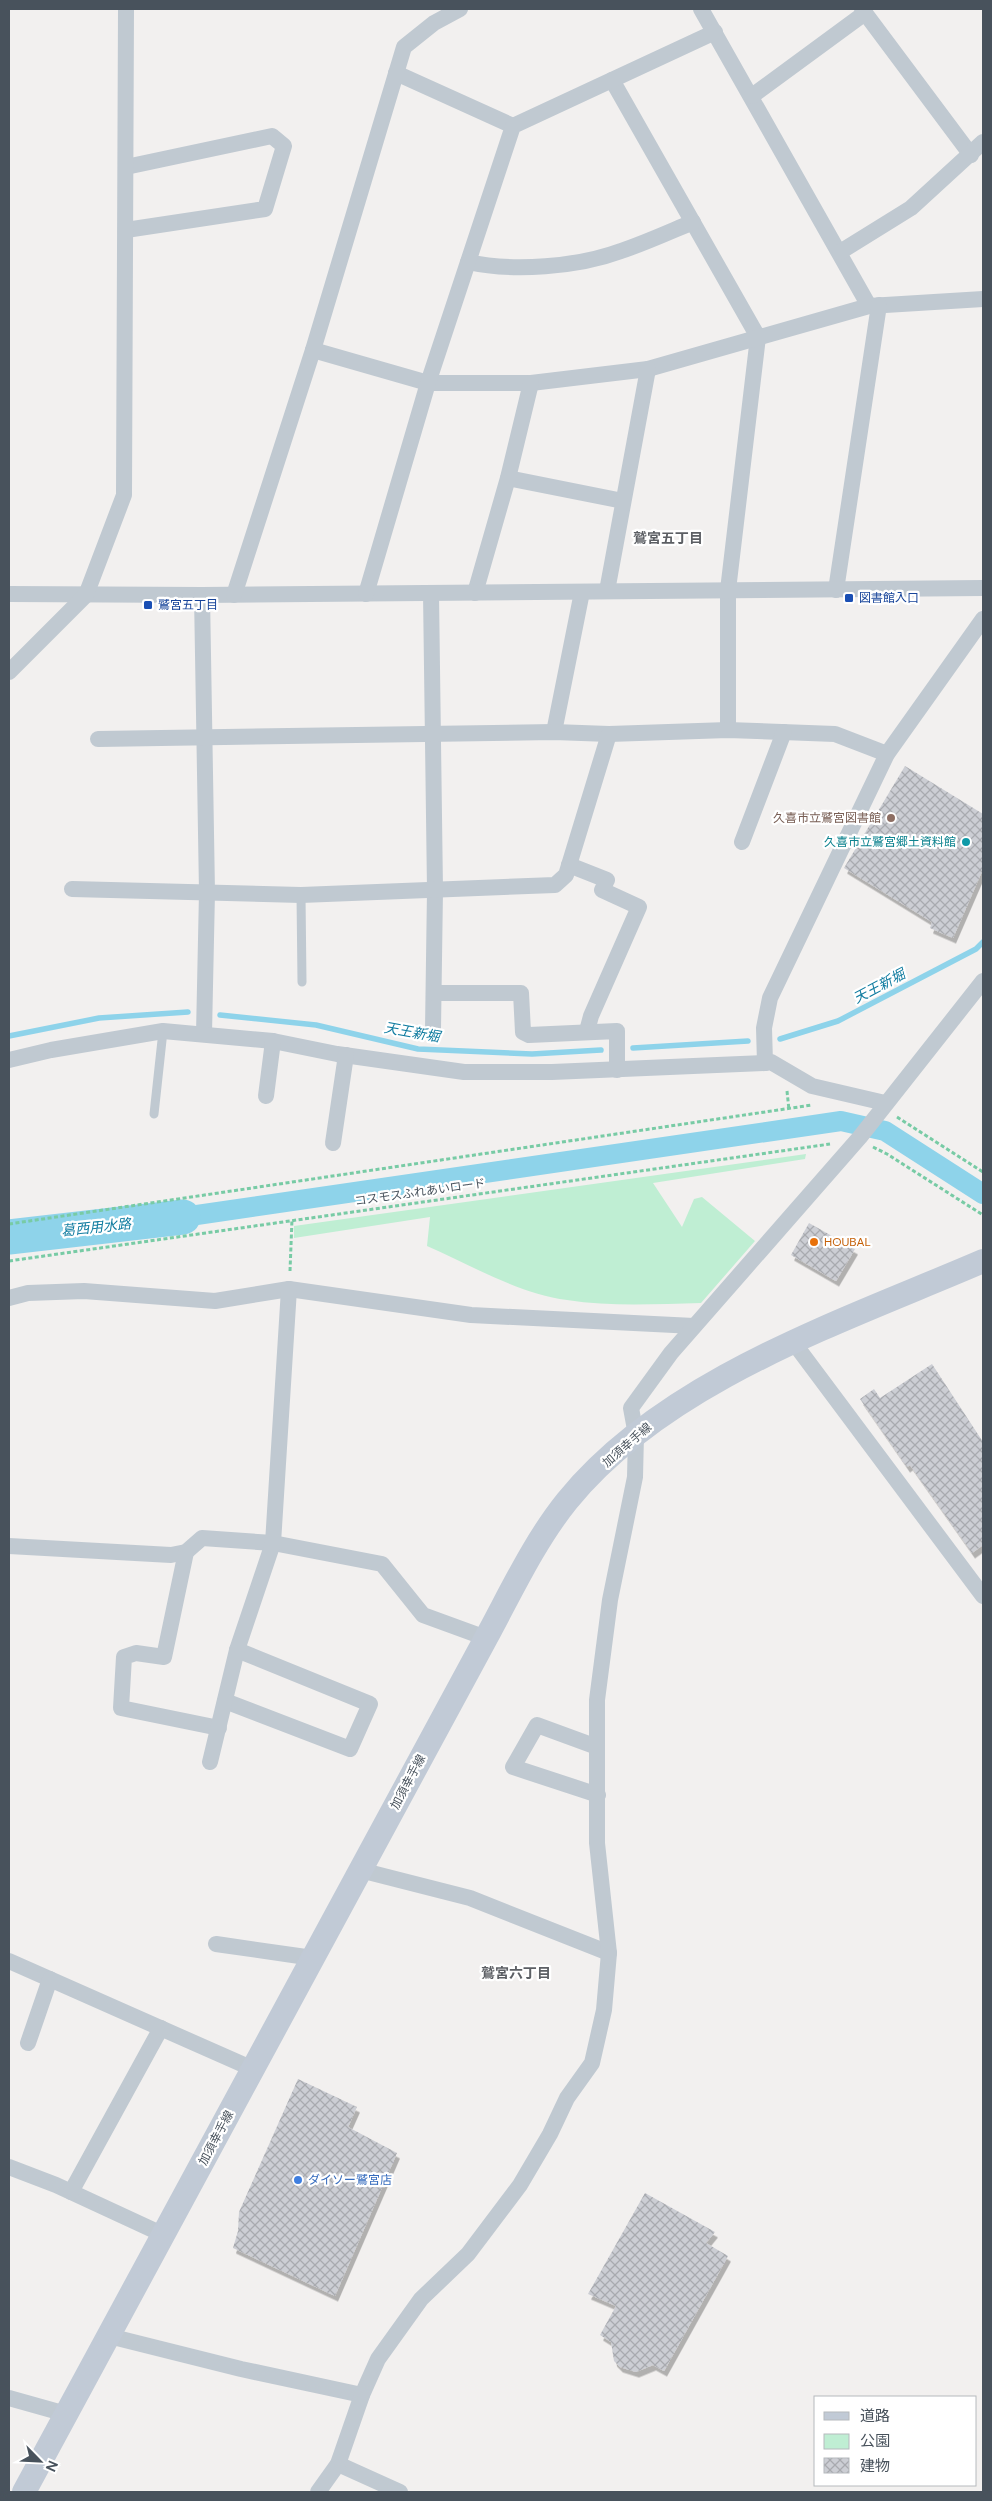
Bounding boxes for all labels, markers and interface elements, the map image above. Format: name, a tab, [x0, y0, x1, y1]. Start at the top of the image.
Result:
district label: 鷲宮五丁目	[633, 529, 703, 547]
place label: 図書館入口	[859, 590, 919, 606]
marker: 図書館入口	[843, 592, 855, 604]
place label: 鷲宮五丁目	[158, 597, 218, 613]
marker: 鷲宮五丁目	[142, 599, 154, 611]
place label: 久喜市立鷲宮図書館	[773, 810, 881, 826]
marker: 久喜市立鷲宮図書館	[885, 812, 897, 824]
place label: 久喜市立鷲宮郷土資料館	[824, 834, 956, 850]
marker: 久喜市立鷲宮郷土資料館	[960, 836, 972, 848]
water label: 天王新堀	[850, 964, 910, 1007]
water label: 天王新堀	[383, 1018, 443, 1046]
street label: コスモスふれあいロード	[354, 1175, 486, 1209]
water label: 葛西用水路	[60, 1214, 133, 1240]
place label: HOUBAL	[824, 1234, 871, 1250]
marker: HOUBAL	[808, 1236, 820, 1248]
street label: 加須幸手線	[599, 1419, 655, 1471]
street label: 加須幸手線	[387, 1752, 429, 1812]
district label: 鷲宮六丁目	[481, 1964, 551, 1982]
street label: 加須幸手線	[195, 2108, 237, 2168]
place label: ダイソー鷲宮店	[308, 2172, 392, 2188]
marker: ダイソー鷲宮店	[292, 2174, 304, 2186]
legend	[814, 2396, 977, 2486]
text: 道路	[860, 2406, 890, 2426]
text: 公園	[860, 2431, 890, 2451]
north arrow	[15, 2436, 65, 2486]
text: 建物	[860, 2456, 890, 2476]
text: N	[42, 2458, 62, 2475]

